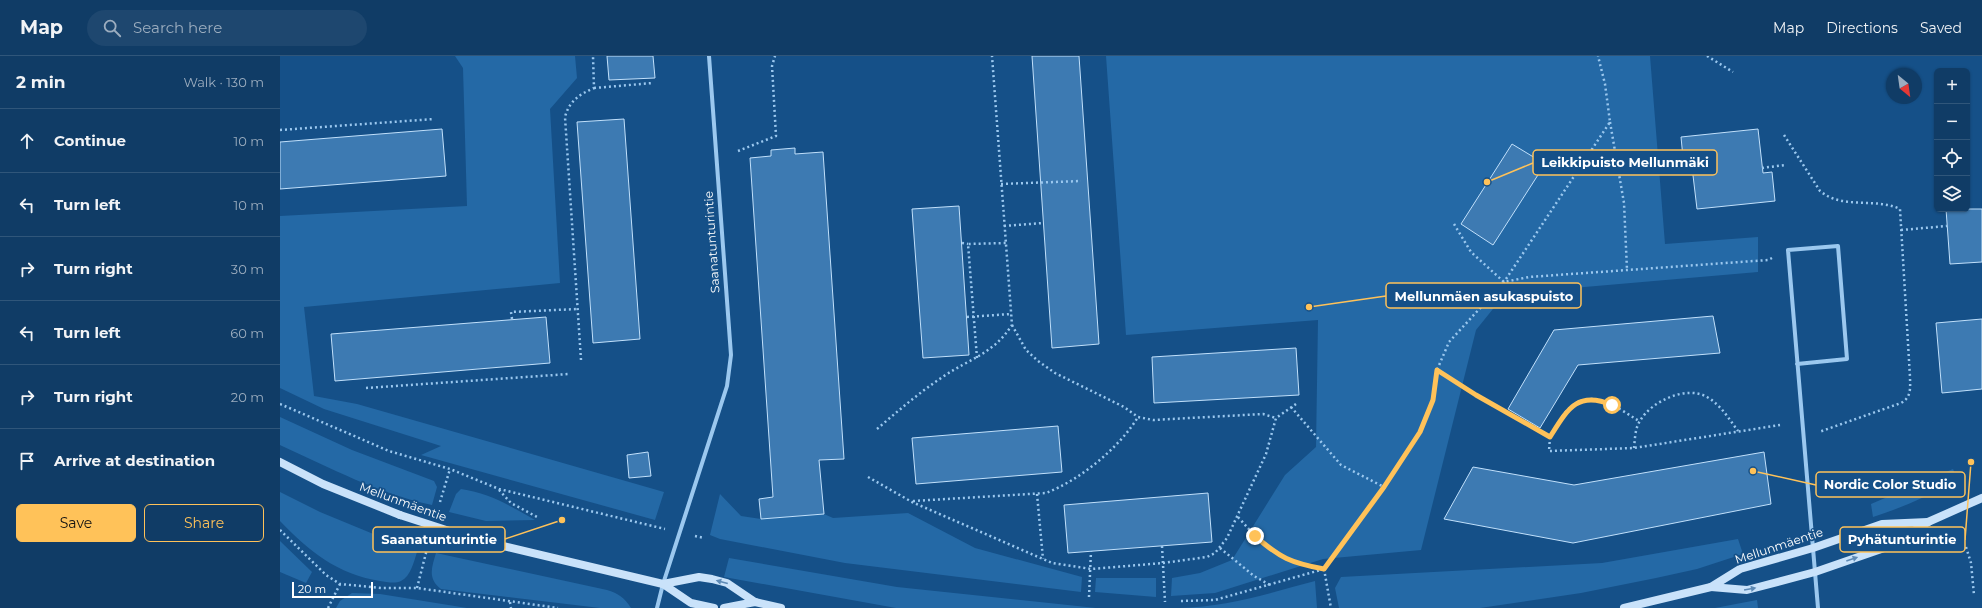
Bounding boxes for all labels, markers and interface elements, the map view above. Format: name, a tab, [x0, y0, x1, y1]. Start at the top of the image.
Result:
search box	[87, 10, 367, 46]
text: Map	[20, 16, 63, 39]
icon: search	[101, 17, 123, 39]
text: Search here	[133, 18, 222, 37]
text: Map	[1773, 19, 1804, 37]
text: Directions	[1826, 19, 1898, 37]
text: Saved	[1920, 19, 1962, 37]
north arrow	[1886, 68, 1922, 104]
map controls	[1934, 68, 1970, 212]
button: +	[1934, 68, 1970, 104]
text: 2 min	[16, 72, 66, 92]
text: Walk · 130 m	[183, 74, 264, 90]
button: −	[1934, 104, 1970, 140]
icon: ahead	[16, 130, 38, 152]
text: Continue	[54, 131, 126, 150]
text: 10 m	[234, 133, 264, 149]
button: locate	[1934, 140, 1970, 176]
callout: Leikkipuisto Mellunmäki	[1533, 150, 1717, 175]
text: Leikkipuisto Mellunmäki	[1541, 154, 1709, 170]
button: layers	[1934, 176, 1970, 212]
street label: Saanatunturintie	[700, 191, 723, 293]
icon: left	[16, 194, 38, 216]
text: Turn left	[54, 195, 121, 214]
text: 10 m	[234, 197, 264, 213]
icon: right	[16, 258, 38, 280]
text: Turn right	[54, 259, 133, 278]
text: 30 m	[231, 261, 264, 277]
callout: Mellunmäen asukaspuisto	[1386, 283, 1581, 308]
text: Mellunmäen asukaspuisto	[1395, 288, 1574, 304]
icon: left	[16, 322, 38, 344]
text: Turn left	[54, 323, 121, 342]
text: 60 m	[230, 325, 264, 341]
icon: right	[16, 386, 38, 408]
text: Turn right	[54, 387, 133, 406]
text: 20 m	[231, 389, 264, 405]
route start	[1603, 396, 1621, 414]
icon: arrive	[16, 450, 38, 472]
text: Arrive at destination	[54, 451, 215, 470]
callout: Nordic Color Studio	[1816, 472, 1965, 497]
text: Nordic Color Studio	[1824, 476, 1957, 492]
street label: Mellunmäentie	[357, 479, 449, 524]
button: Save	[16, 504, 136, 542]
button: Share	[144, 504, 264, 542]
street label: Mellunmäentie	[1733, 524, 1825, 567]
callout: Saanatunturintie	[373, 527, 505, 552]
route end	[1246, 527, 1264, 545]
callout: Pyhätunturintie	[1840, 527, 1965, 552]
text: Saanatunturintie	[381, 531, 497, 547]
text: Pyhätunturintie	[1848, 531, 1956, 547]
one-way arrow	[1846, 556, 1858, 562]
one-way arrow	[715, 579, 727, 585]
scale bar	[292, 580, 373, 599]
text: 20 m	[298, 582, 326, 596]
one-way arrow	[1744, 586, 1756, 592]

